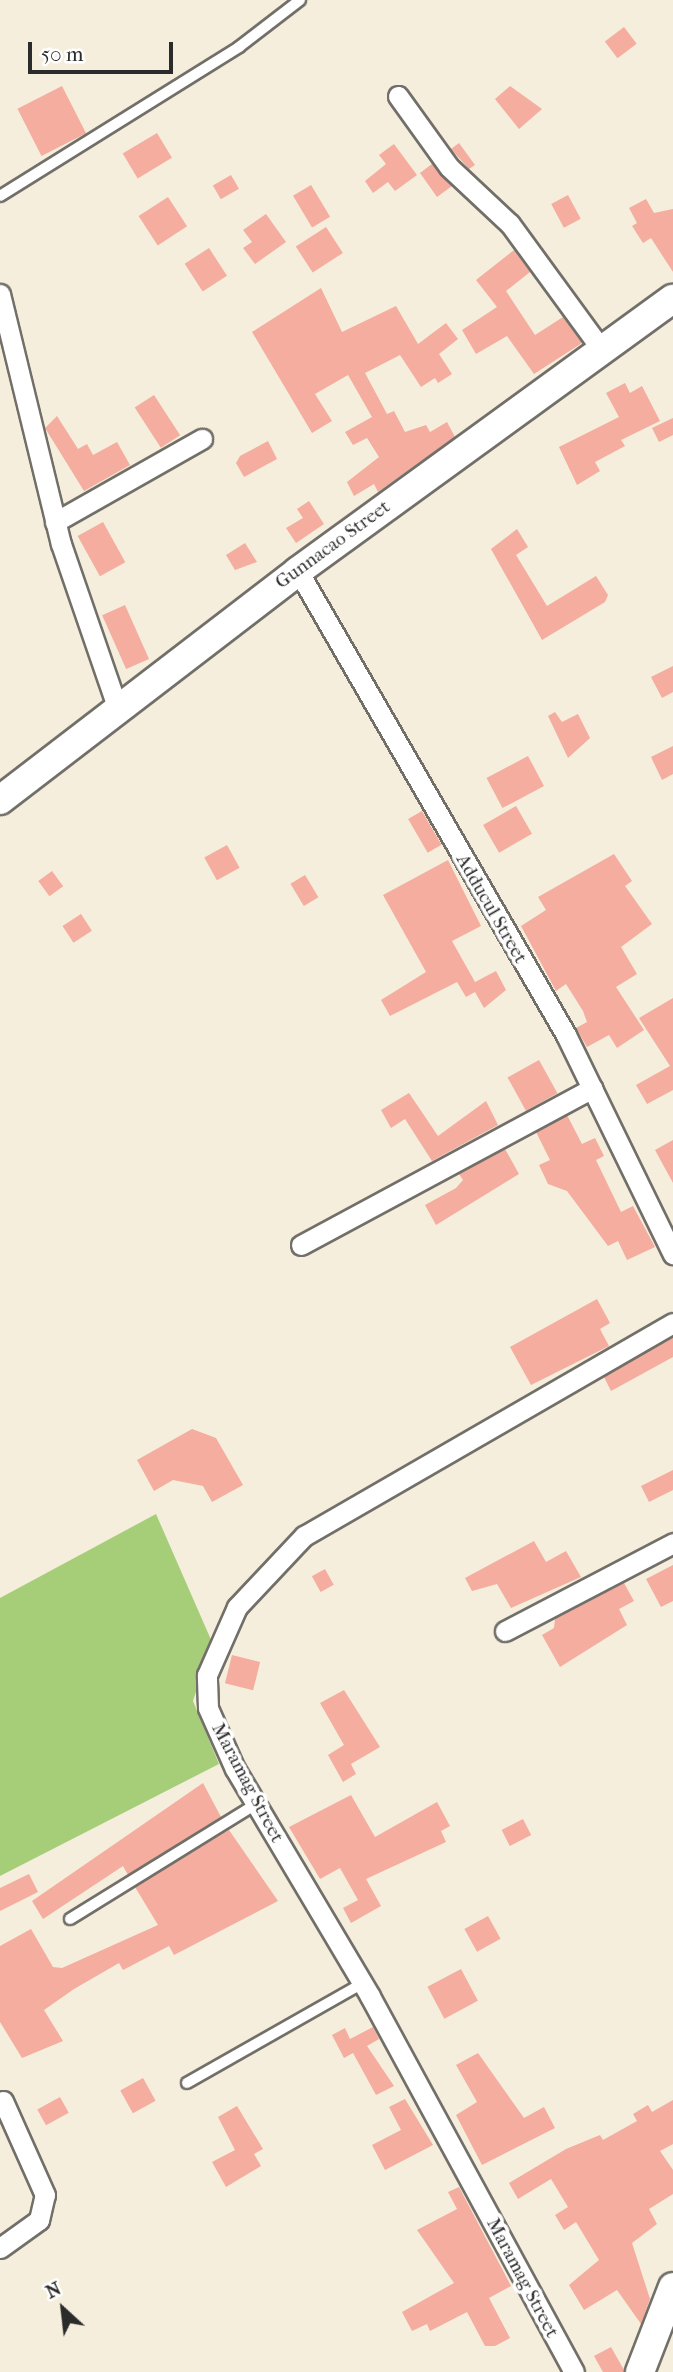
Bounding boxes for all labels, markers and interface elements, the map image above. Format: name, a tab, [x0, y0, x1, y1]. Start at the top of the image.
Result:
scale bar	[32, 28, 177, 72]
text: 50 m	[41, 42, 84, 66]
street label: Gunnacao Street	[271, 496, 395, 594]
street label: Adducul Street	[451, 850, 531, 968]
street label: Maramag Street	[206, 1719, 288, 1847]
street label: Maramag Street	[481, 2214, 563, 2342]
north arrow	[28, 2274, 98, 2344]
text: N	[42, 2277, 65, 2303]

